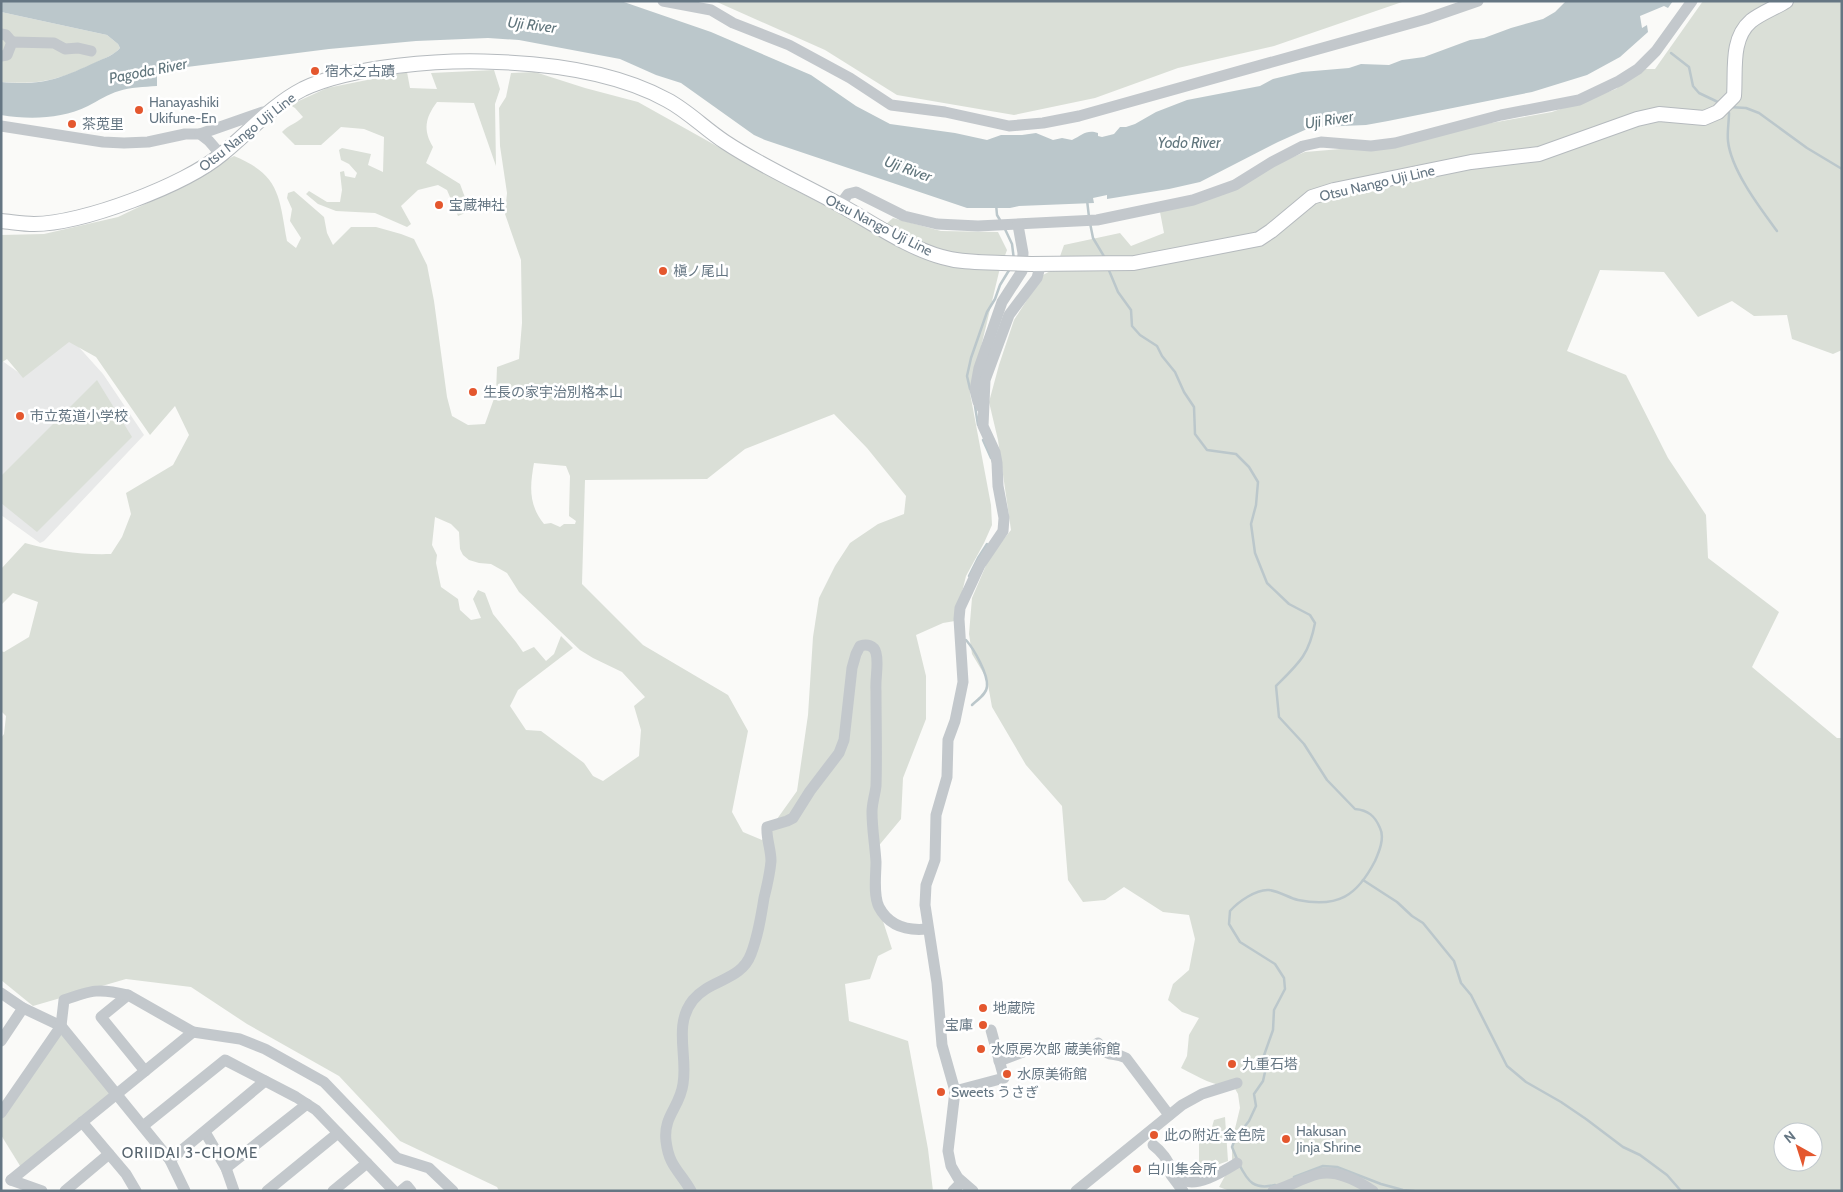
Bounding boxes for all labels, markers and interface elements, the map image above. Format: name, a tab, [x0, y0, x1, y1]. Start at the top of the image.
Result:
water label: Uji River	[507, 13, 559, 37]
water label: Pagoda River	[107, 54, 190, 87]
place label: 宿木之古蹟	[325, 62, 395, 80]
marker: 宿木之古蹟	[309, 65, 321, 77]
street label: Otsu Nango Uji Line	[195, 89, 299, 175]
place label: Hanayashiki Ukifune-En	[149, 93, 219, 127]
marker: Hanayashiki Ukifune-En	[133, 104, 145, 116]
water label: Uji River	[1303, 107, 1356, 133]
place label: 茶莵里	[82, 115, 124, 133]
marker: 茶莵里	[66, 118, 78, 130]
water label: Yodo River	[1158, 134, 1222, 152]
water label: Uji River	[882, 152, 935, 186]
street label: Otsu Nango Uji Line	[1318, 161, 1436, 205]
street label: Otsu Nango Uji Line	[822, 190, 936, 260]
place label: 宝蔵神社	[449, 196, 505, 214]
marker: 宝蔵神社	[433, 199, 445, 211]
place label: 槇ノ尾山	[673, 262, 729, 280]
marker: 槇ノ尾山	[657, 265, 669, 277]
place label: 生長の家宇治別格本山	[483, 383, 623, 401]
marker: 生長の家宇治別格本山	[467, 386, 479, 398]
place label: 市立菟道小学校	[30, 407, 128, 425]
marker: 市立菟道小学校	[14, 410, 26, 422]
place label: 地蔵院	[993, 999, 1035, 1017]
marker: 地蔵院	[977, 1002, 989, 1014]
place label: 宝庫	[945, 1016, 973, 1034]
marker: 宝庫	[977, 1019, 989, 1031]
place label: 水原房次郎 蔵美術館	[991, 1040, 1120, 1058]
marker: 水原房次郎 蔵美術館	[975, 1043, 987, 1055]
place label: 九重石塔	[1242, 1055, 1298, 1073]
marker: 九重石塔	[1226, 1058, 1238, 1070]
place label: 水原美術館	[1017, 1065, 1087, 1083]
marker: 水原美術館	[1001, 1068, 1013, 1080]
place label: Sweets うさぎ	[951, 1083, 1039, 1101]
marker: Sweets うさぎ	[935, 1086, 947, 1098]
place label: Hakusan Jinja Shrine	[1295, 1122, 1361, 1156]
north arrow	[1773, 1122, 1823, 1172]
place label: 此の附近 金色院	[1164, 1126, 1265, 1144]
text: N	[1780, 1127, 1799, 1147]
marker: 此の附近 金色院	[1148, 1129, 1160, 1141]
marker: Hakusan Jinja Shrine	[1280, 1133, 1292, 1145]
district label: ORIIDAI 3-CHOME	[122, 1144, 258, 1162]
place label: 白川集会所	[1147, 1160, 1217, 1178]
marker: 白川集会所	[1131, 1163, 1143, 1175]

